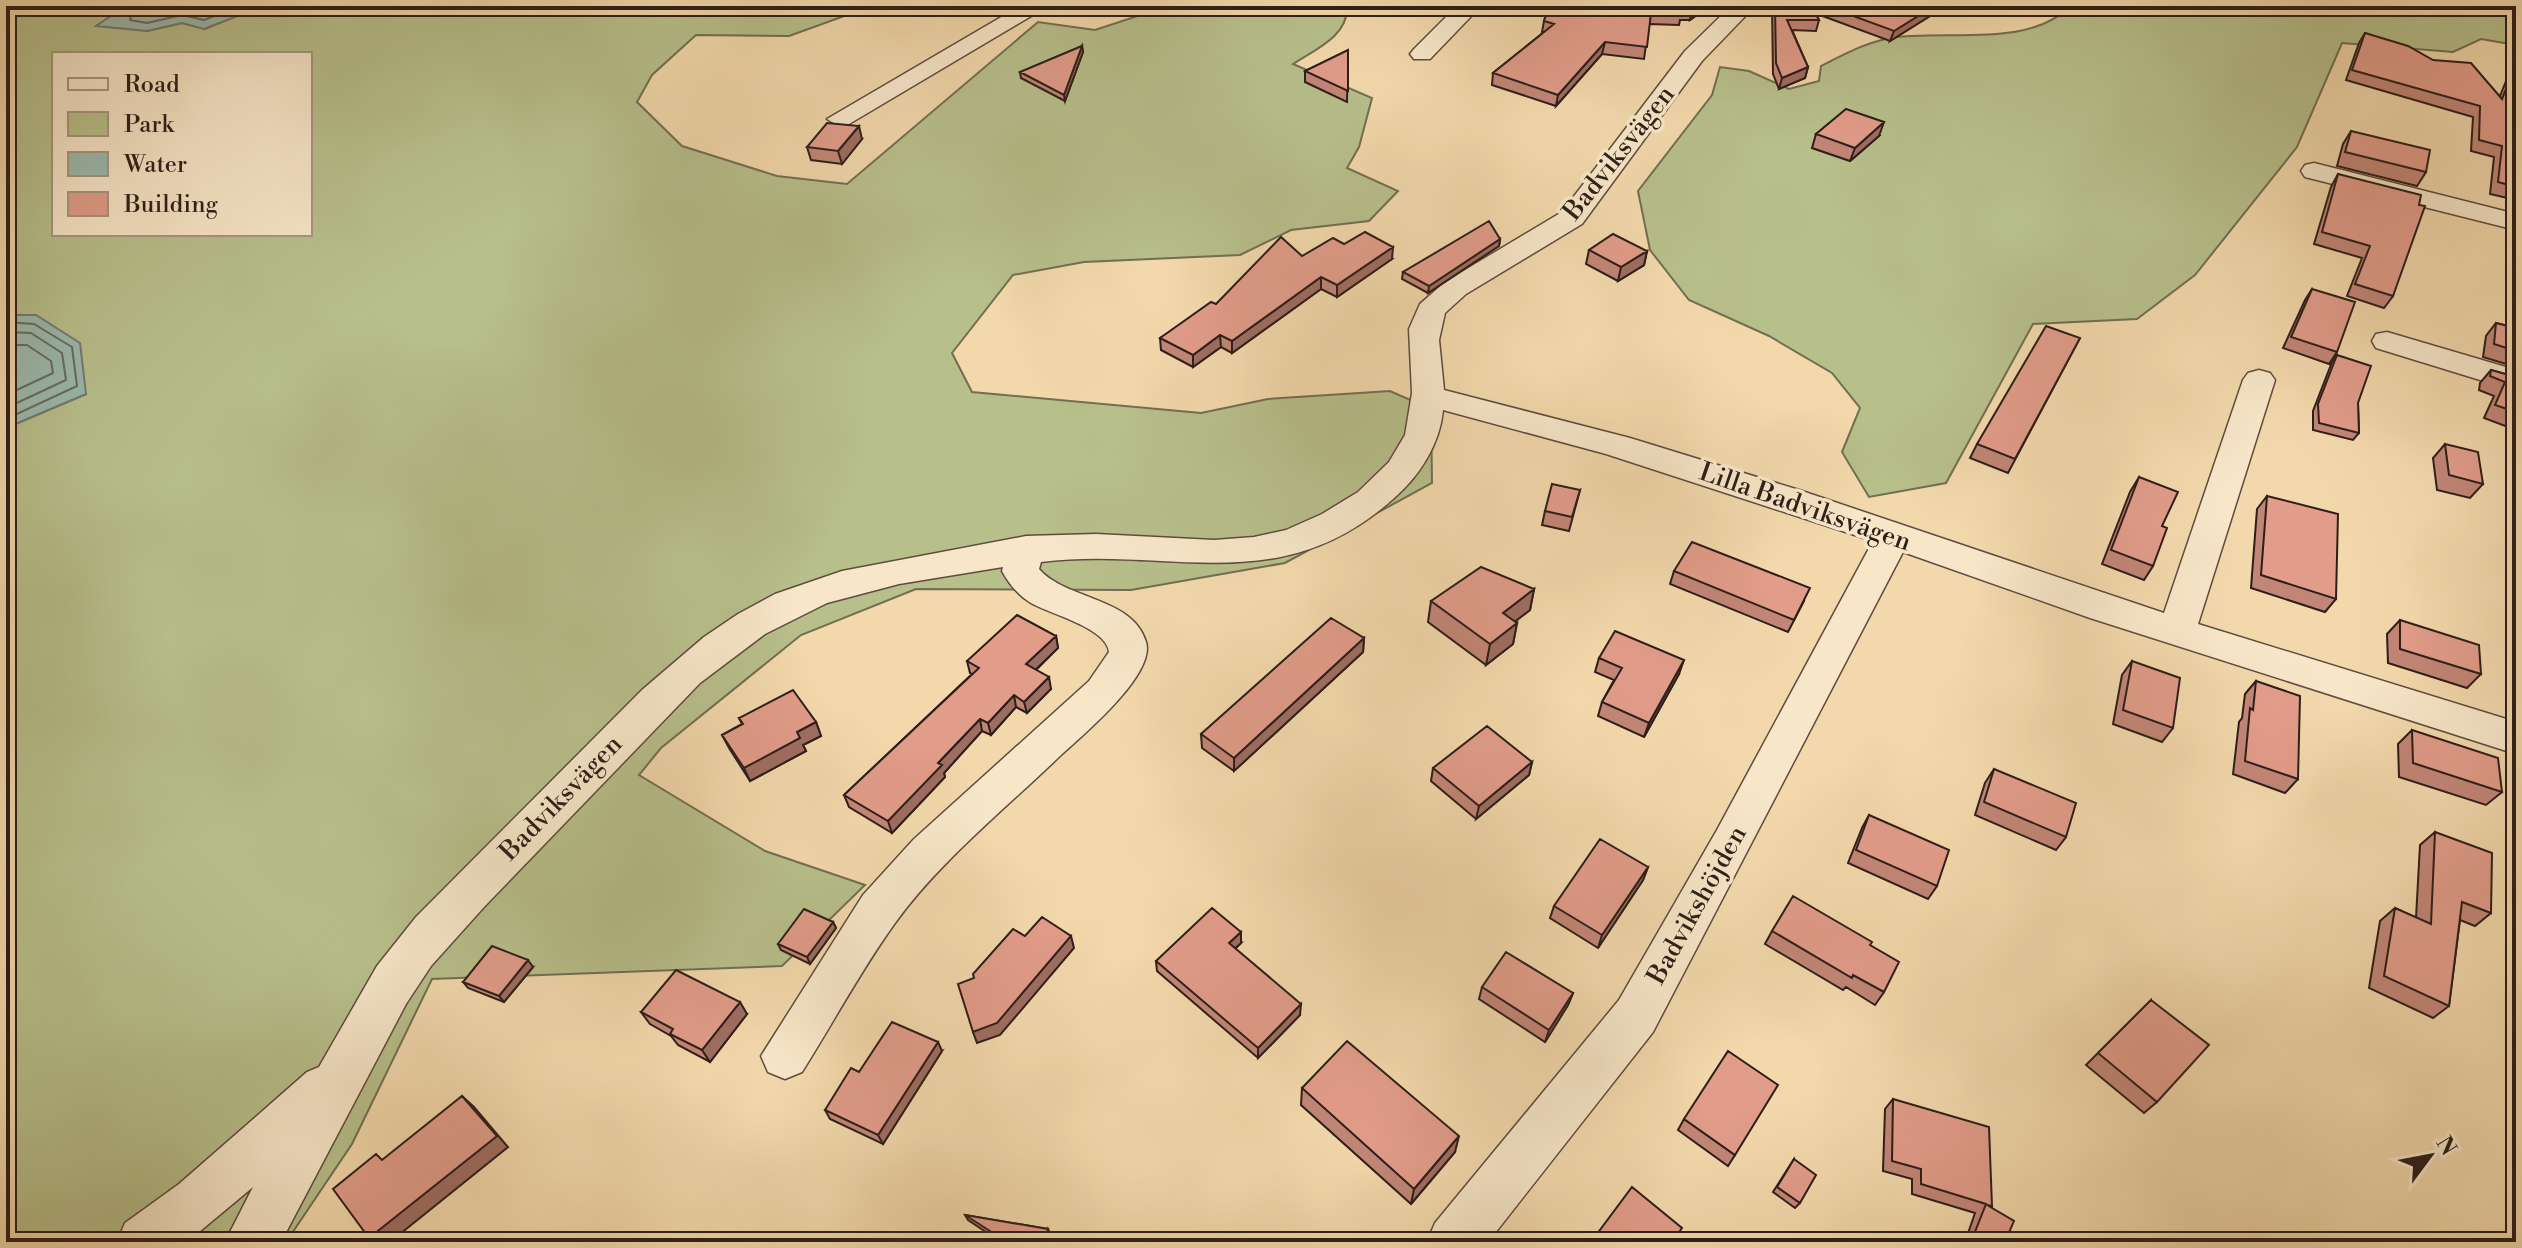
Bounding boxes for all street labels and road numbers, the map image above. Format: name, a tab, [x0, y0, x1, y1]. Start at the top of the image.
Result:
street label: Badviksvägen	[1556, 79, 1682, 228]
street label: Lilla Badviksvägen	[1695, 456, 1915, 558]
street label: Badviksvägen	[492, 728, 629, 868]
street label: Badvikshöjden	[1640, 820, 1754, 991]

